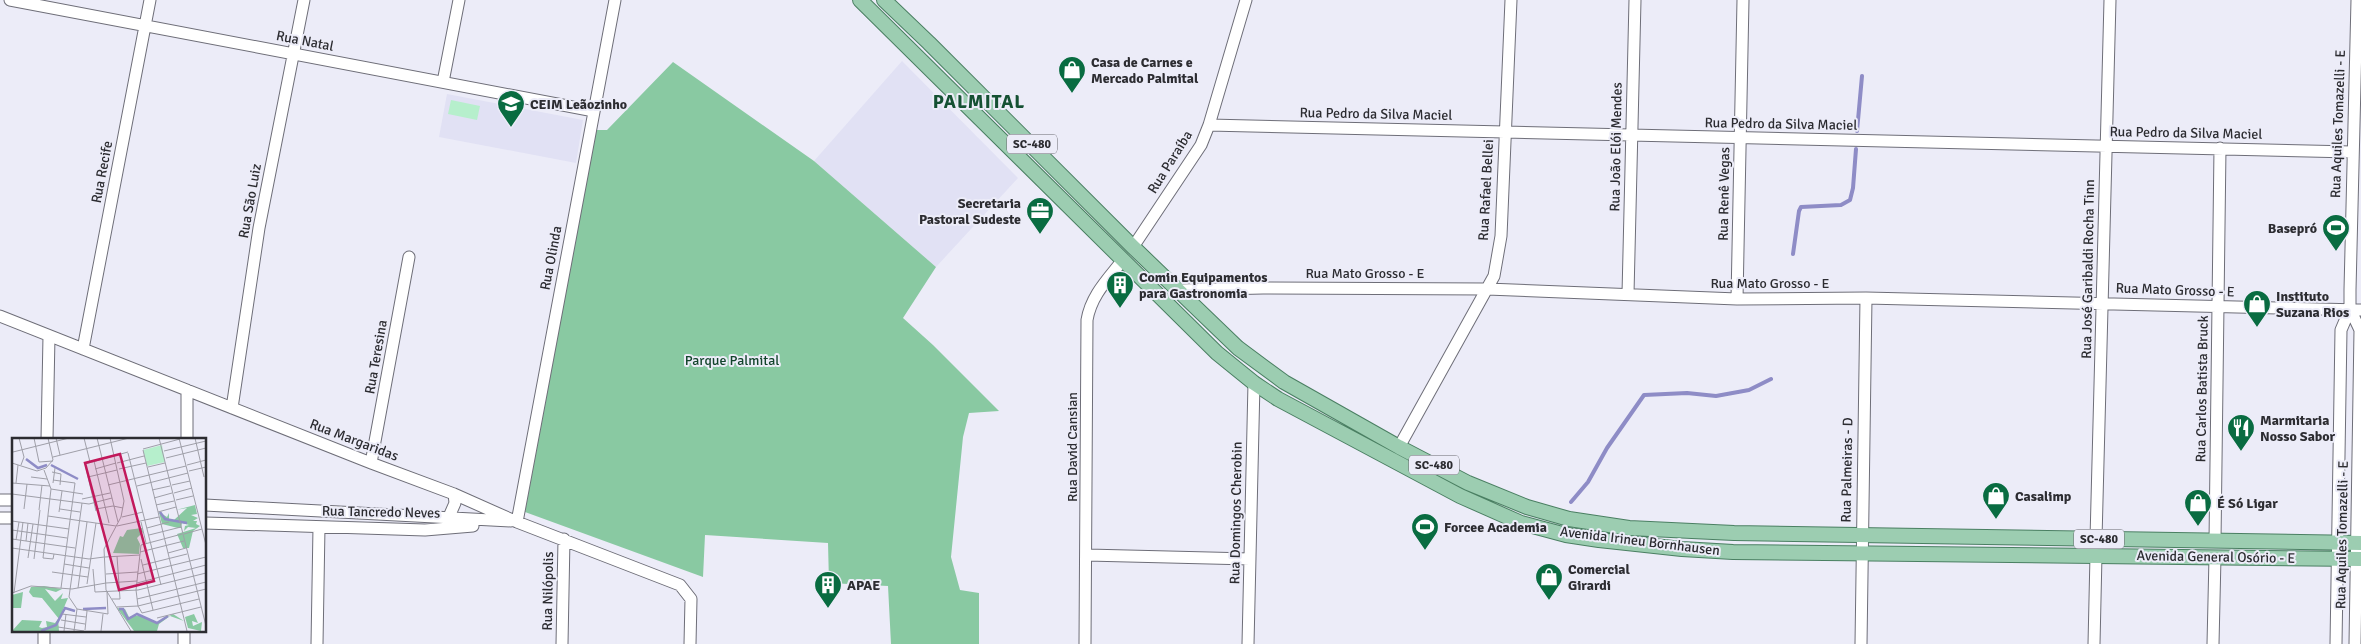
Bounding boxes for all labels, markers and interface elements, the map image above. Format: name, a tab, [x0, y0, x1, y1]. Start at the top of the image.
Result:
street label: Rua Natal	[275, 27, 335, 55]
street label: Rua Aquiles Tomazelli - E	[2327, 49, 2349, 198]
place label: Casa de Carnes e Mercado Palmital	[1091, 54, 1199, 87]
shop icon: Casa de Carnes e Mercado Palmital	[1057, 55, 1087, 94]
street label: Rua João Elói Mendes	[1606, 82, 1626, 212]
school or university icon: CEIM Leãozinho	[496, 89, 526, 128]
district label: PALMITAL	[933, 90, 1025, 114]
place label: CEIM Leãozinho	[530, 96, 627, 113]
street label: Rua Pedro da Silva Maciel	[1299, 104, 1453, 124]
street label: Rua Pedro da Silva Maciel	[1704, 114, 1858, 134]
street label: Rua Pedro da Silva Maciel	[2109, 123, 2263, 143]
street label: Rua Paraíba	[1144, 127, 1196, 197]
road number: SC-480	[1007, 134, 1057, 154]
street label: Rua Recife	[88, 139, 116, 205]
street label: Rua Rafael Bellei	[1475, 139, 1497, 241]
street label: Rua Renê Vegas	[1715, 147, 1733, 241]
street label: Rua São Luiz	[235, 162, 265, 240]
street label: Rua José Garibaldi Rocha Tinn	[2078, 179, 2098, 359]
place label: Secretaria Pastoral Sudeste	[919, 195, 1021, 228]
office icon: Secretaria Pastoral Sudeste	[1025, 196, 1055, 235]
sports icon: Basepró	[2321, 213, 2351, 252]
place label: Basepró	[2268, 220, 2317, 237]
street label: Rua Olinda	[536, 224, 566, 292]
street label: Rua Mato Grosso - E	[1305, 265, 1425, 282]
place label: Comin Equipamentos para Gastronomia	[1139, 269, 1268, 302]
building icon: Comin Equipamentos para Gastronomia	[1105, 270, 1135, 309]
street label: Rua Mato Grosso - E	[1710, 275, 1830, 292]
street label: Rua Mato Grosso - E	[2115, 279, 2235, 301]
place label: Instituto Suzana Rios	[2276, 288, 2349, 321]
shop icon: Instituto Suzana Rios	[2242, 289, 2272, 328]
street label: Rua Carlos Batista Bruck	[2192, 315, 2212, 463]
street label: Rua Teresina	[361, 318, 391, 396]
park label: Parque Palmital	[685, 352, 779, 369]
street label: Rua David Cansian	[1064, 392, 1081, 502]
place label: Marmitaria Nosso Sabor	[2260, 412, 2336, 445]
restaurant icon: Marmitaria Nosso Sabor	[2226, 413, 2256, 452]
street label: Rua Margaridas	[307, 415, 401, 465]
street label: Rua Palmeiras - D	[1838, 417, 1856, 523]
inset map	[12, 438, 206, 632]
street label: Rua Domingos Cherobin	[1226, 441, 1246, 585]
road number: SC-480	[1409, 456, 1459, 474]
street label: Rua Aquiles Tomazelli - E	[2332, 461, 2352, 609]
shop icon: Casalimp	[1981, 481, 2011, 520]
place label: Casalimp	[2015, 488, 2072, 505]
shop icon: É Só Ligar	[2183, 488, 2213, 527]
place label: É Só Ligar	[2217, 495, 2278, 512]
street label: Rua Tancredo Neves	[322, 502, 440, 522]
sports icon: Forcee Academia	[1410, 512, 1440, 551]
place label: Forcee Academia	[1444, 519, 1547, 536]
street label: Avenida Irineu Bornhausen	[1559, 523, 1721, 559]
road number: SC-480	[2074, 530, 2124, 548]
street label: Avenida General Osório - E	[2137, 547, 2296, 567]
street label: Rua Nilópolis	[539, 551, 557, 631]
place label: Comercial Girardi	[1568, 561, 1631, 594]
shop icon: Comercial Girardi	[1534, 562, 1564, 601]
building icon: APAE	[813, 570, 843, 609]
place label: APAE	[847, 577, 880, 594]

